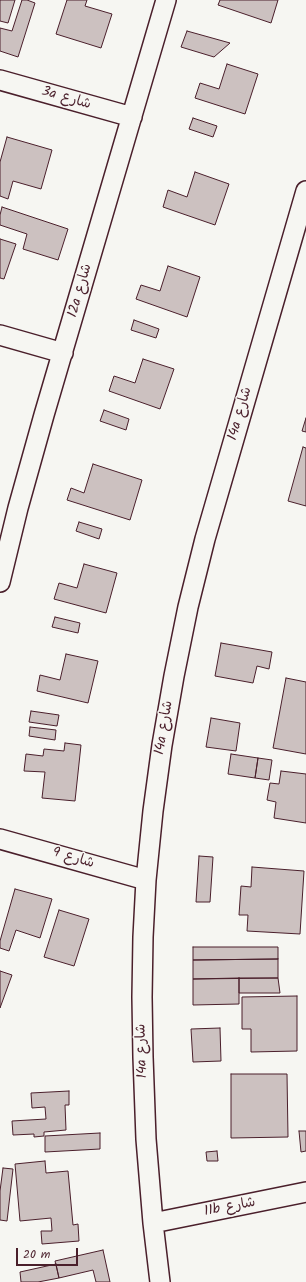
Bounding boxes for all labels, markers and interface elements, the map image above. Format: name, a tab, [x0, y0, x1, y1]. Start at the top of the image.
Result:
street label: 3a شارع	[39, 84, 93, 114]
street label: 12a شارع	[65, 262, 97, 320]
street label: 14a شارع	[225, 385, 257, 443]
street label: 14a شارع	[152, 700, 178, 756]
street label: شارع 9	[50, 845, 96, 873]
street label: 14a شارع	[134, 1023, 152, 1079]
street label: 11b شارع	[203, 1195, 257, 1221]
scale bar	[18, 1240, 80, 1266]
text: 20 m	[23, 1245, 50, 1264]

